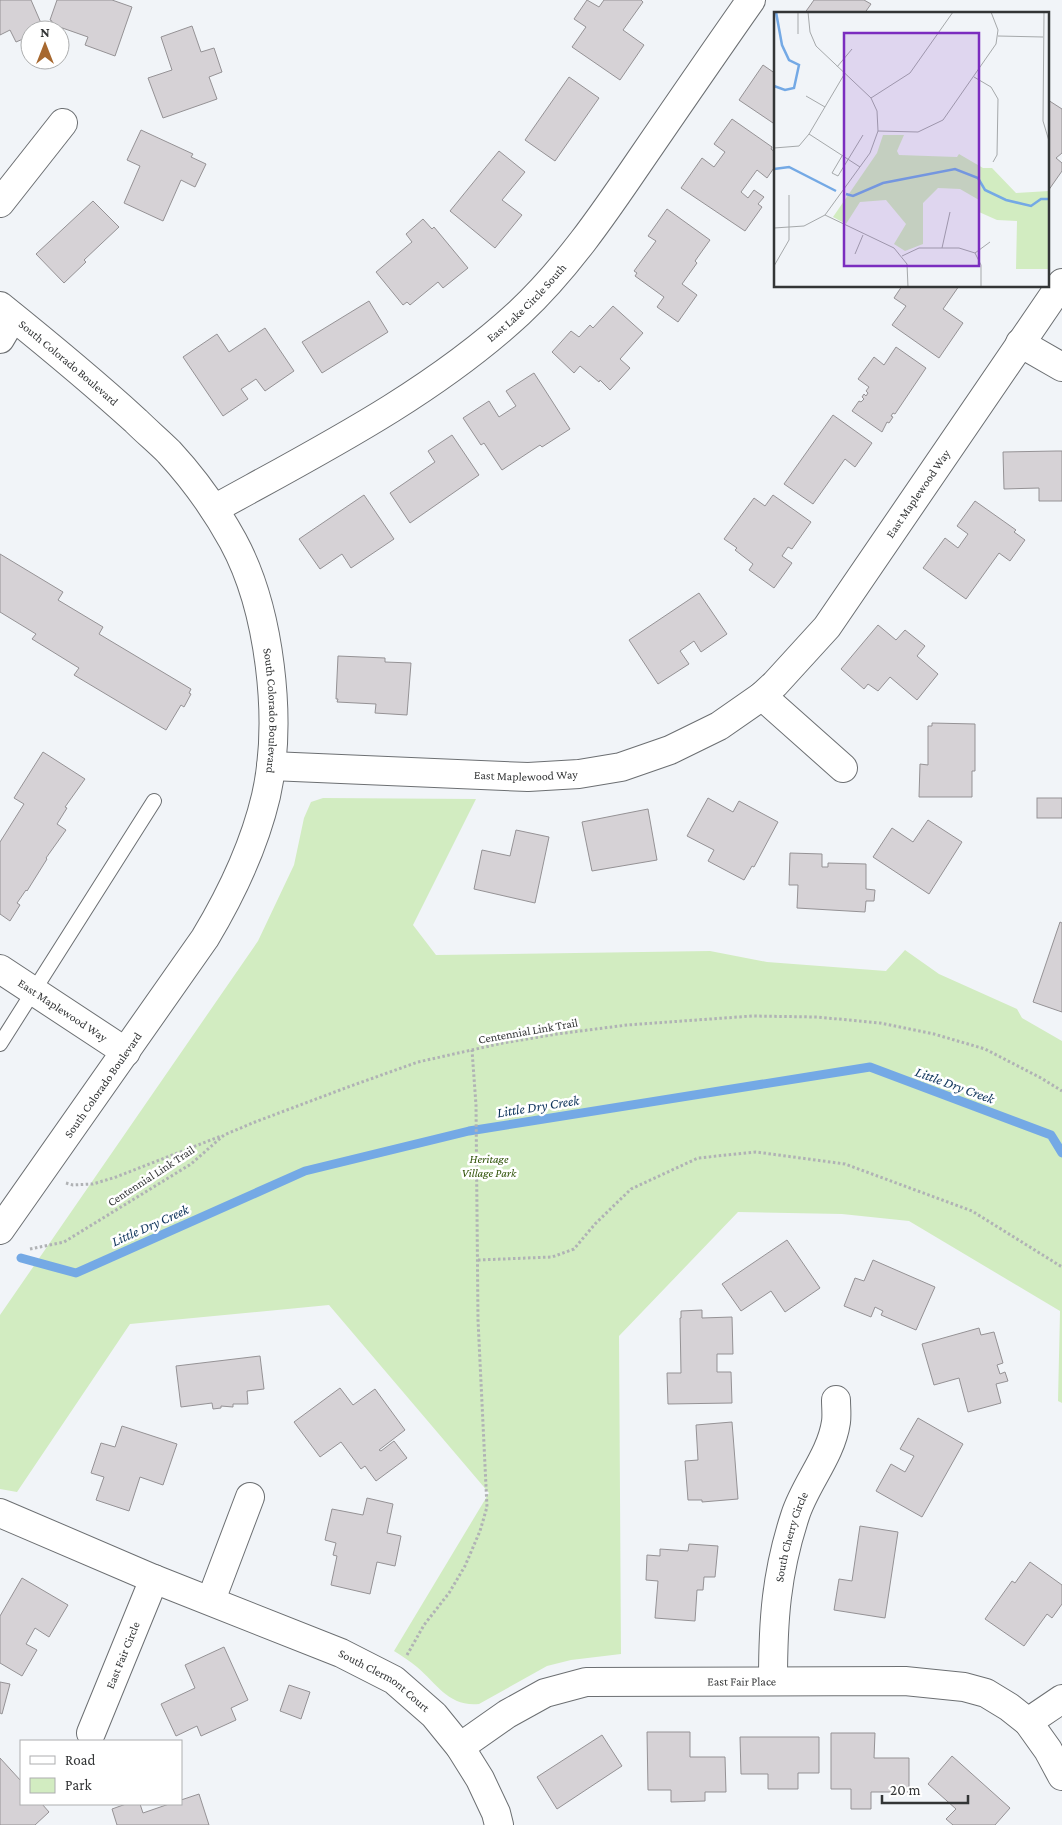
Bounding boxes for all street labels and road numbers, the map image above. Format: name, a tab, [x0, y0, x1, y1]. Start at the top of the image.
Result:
street label: East Lake Circle South	[484, 260, 569, 345]
street label: South Colorado Boulevard	[16, 317, 122, 409]
street label: East Maplewood Way	[883, 446, 953, 541]
street label: South Colorado Boulevard	[260, 647, 280, 775]
street label: East Maplewood Way	[474, 767, 579, 784]
street label: East Maplewood Way	[15, 976, 110, 1045]
street label: Centennial Link Trail	[477, 1015, 579, 1047]
street label: South Colorado Boulevard	[61, 1029, 145, 1140]
street label: Centennial Link Trail	[105, 1143, 197, 1209]
street label: South Cherry Circle	[772, 1489, 811, 1583]
street label: East Fair Circle	[103, 1620, 143, 1691]
street label: South Clermont Court	[336, 1646, 433, 1716]
street label: East Fair Place	[707, 1674, 776, 1689]

